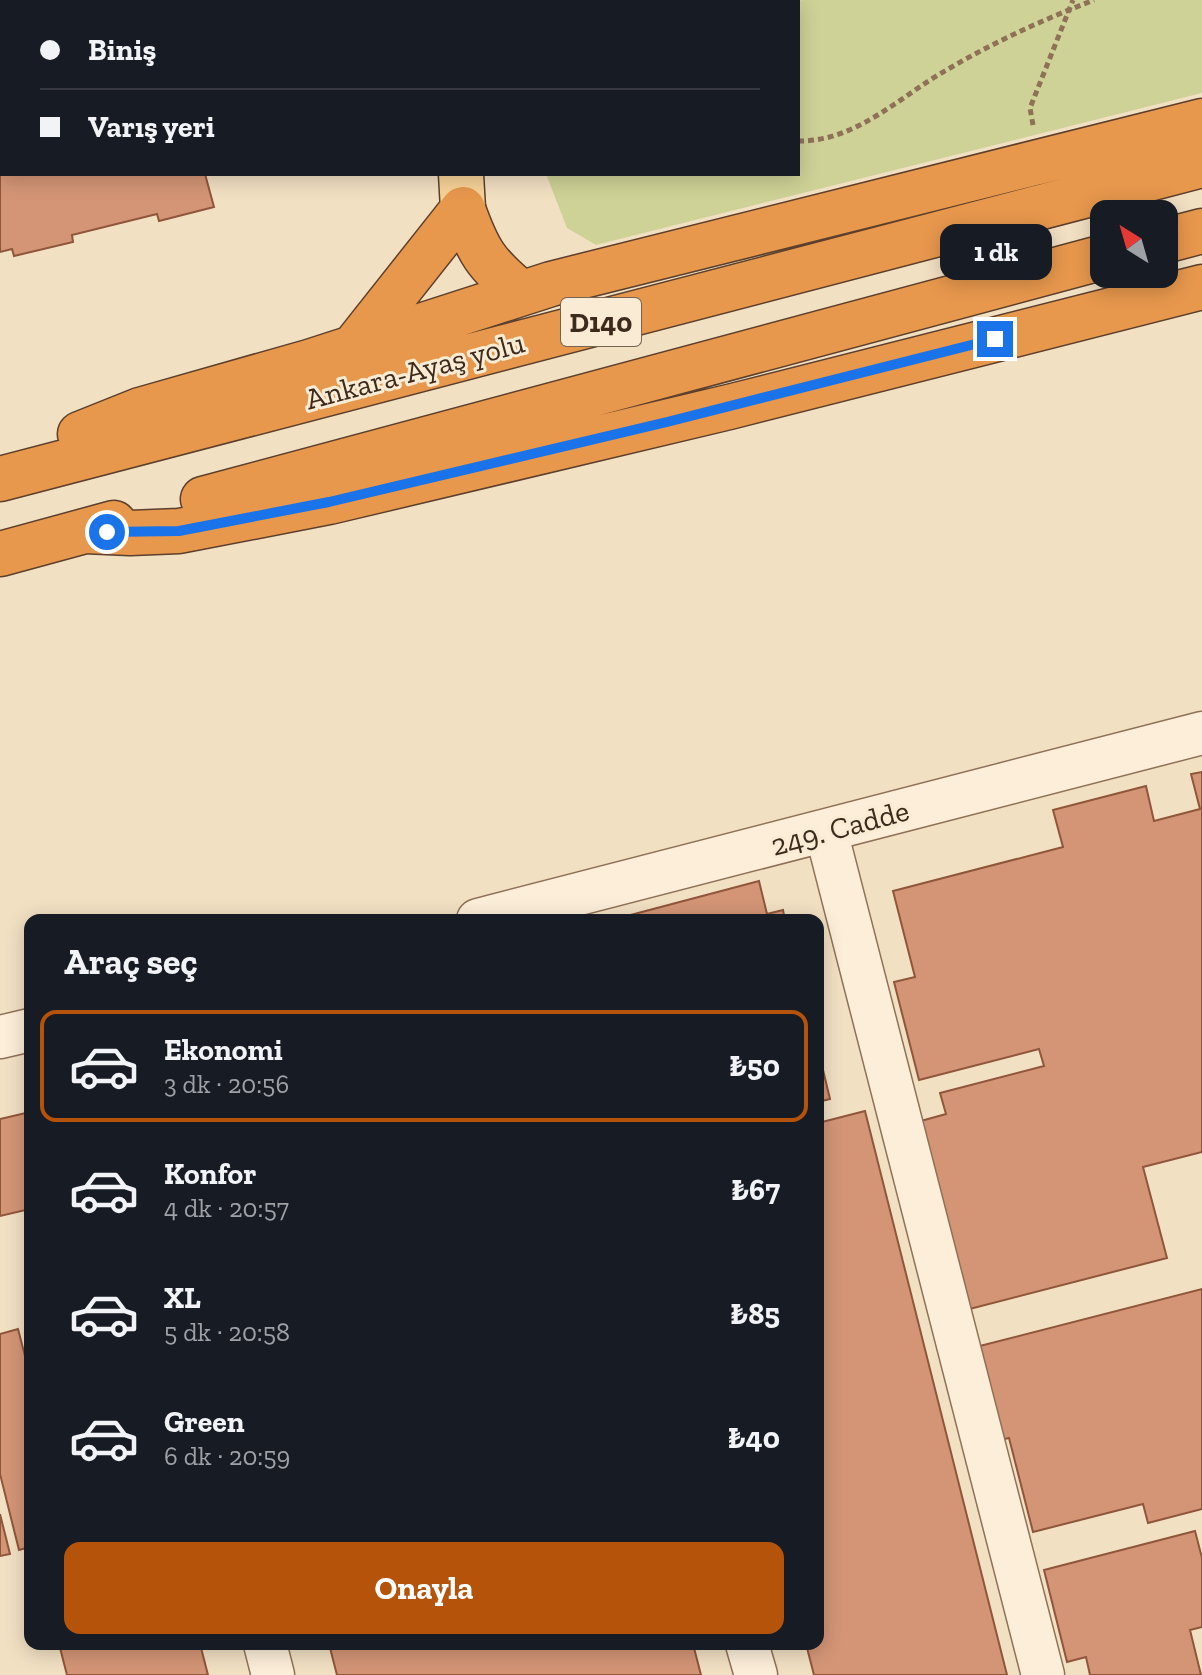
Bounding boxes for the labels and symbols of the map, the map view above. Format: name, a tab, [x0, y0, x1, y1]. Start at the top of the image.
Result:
north arrow	[1090, 200, 1178, 288]
callout: 1 dk	[939, 223, 1051, 279]
road number: D140	[561, 298, 641, 346]
route end	[977, 321, 1013, 357]
street label: Ankara-Ayaş yolu	[302, 324, 529, 418]
route start	[89, 514, 125, 550]
street label: 249. Cadde	[767, 792, 913, 864]

